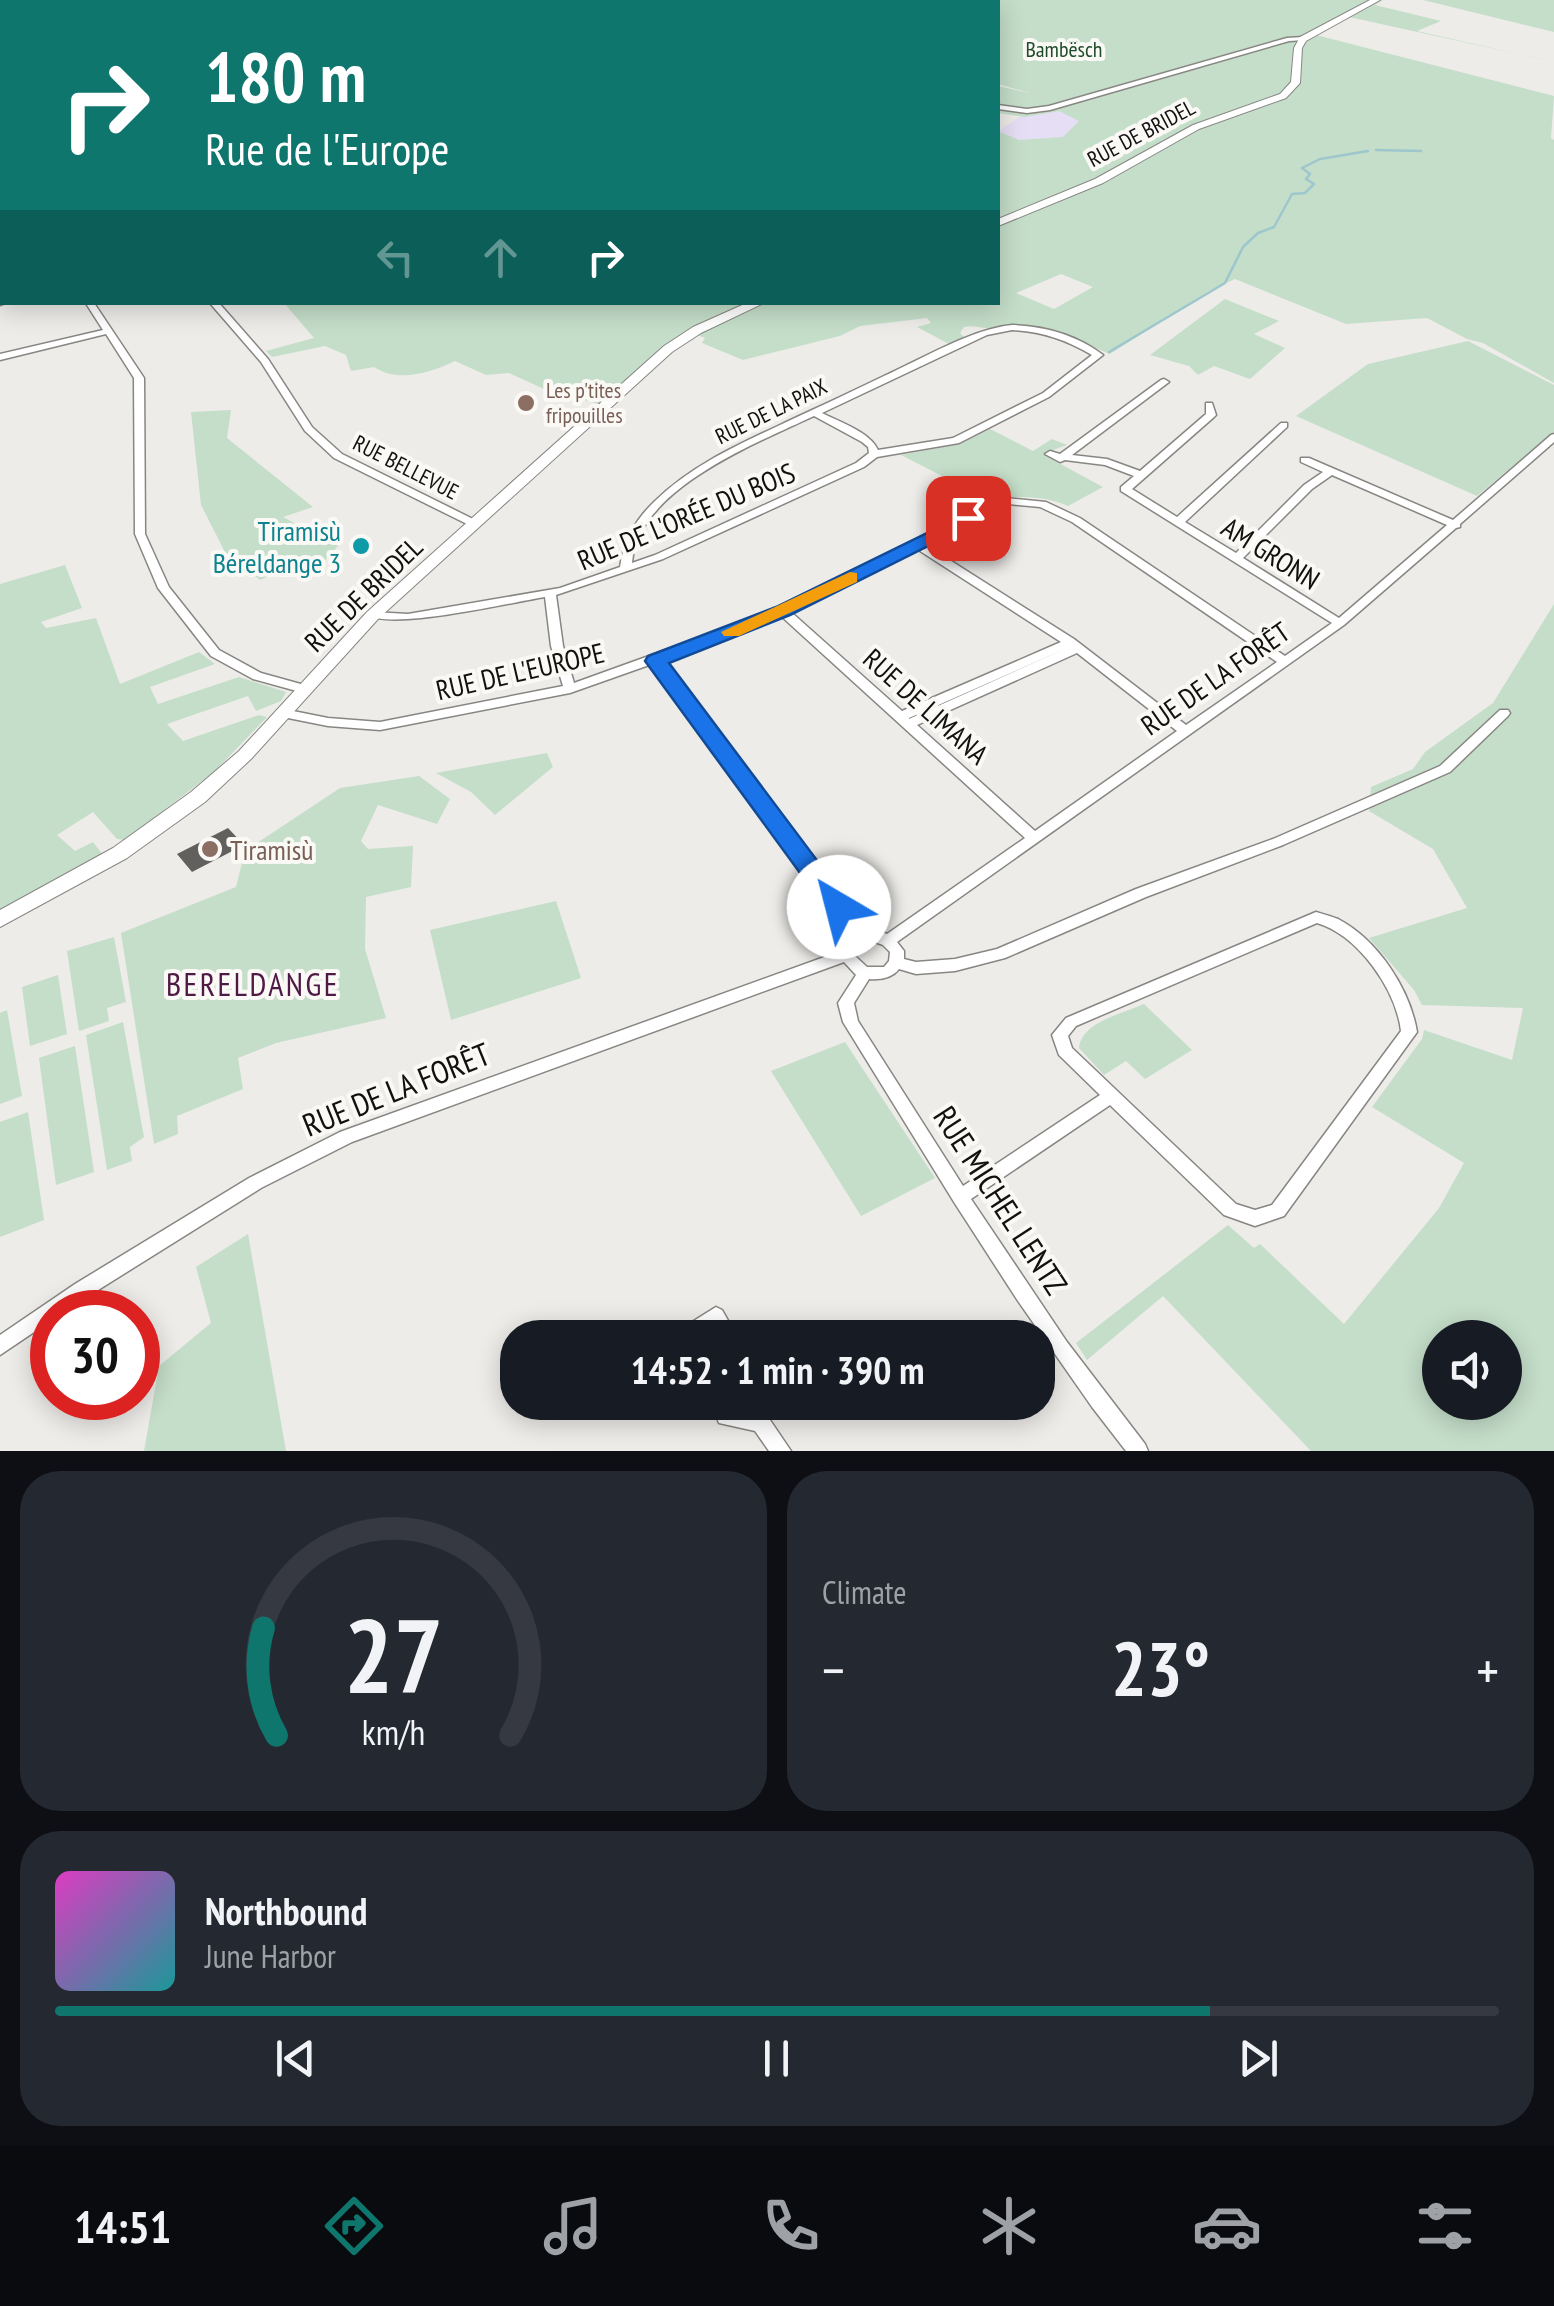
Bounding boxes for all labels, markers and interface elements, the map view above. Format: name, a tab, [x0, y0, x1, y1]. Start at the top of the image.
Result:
text: 180 m	[205, 31, 366, 121]
park label: Bambësch	[1025, 35, 1103, 63]
icon: right	[40, 40, 170, 170]
street label: RUE DE BRIDEL	[1082, 93, 1200, 173]
text: Rue de l'Europe	[205, 119, 449, 177]
icon: left	[368, 230, 423, 285]
icon: ahead	[473, 230, 528, 285]
icon: right	[578, 230, 633, 285]
street label: RUE DE LA PAIX	[711, 372, 831, 450]
place label: Les p'tites fripouilles	[546, 376, 623, 429]
marker: Les p'tites fripouilles	[515, 392, 537, 414]
street label: RUE BELLEVUE	[349, 428, 463, 506]
street label: RUE DE L'ORÉE DU BOIS	[572, 454, 800, 578]
pin	[926, 476, 1011, 561]
icon: arrive	[941, 491, 996, 546]
street label: AM GRONN	[1215, 508, 1327, 598]
place label: Tiramisù Béreldange 3	[213, 512, 341, 581]
street label: RUE DE BRIDEL	[296, 528, 430, 659]
marker: Tiramisù Béreldange 3	[350, 535, 372, 557]
street label: RUE DE LA FORÊT	[1133, 613, 1297, 743]
street label: RUE DE L'EUROPE	[432, 634, 608, 708]
street label: RUE DE LIMANA	[856, 640, 997, 772]
place label: Tiramisù	[230, 831, 313, 868]
marker: Tiramisù	[199, 838, 221, 860]
position arrow	[787, 855, 891, 959]
district label: BERELDANGE	[166, 963, 340, 1005]
street label: RUE DE LA FORÊT	[296, 1032, 496, 1146]
street label: RUE MICHEL LENTZ	[924, 1098, 1078, 1302]
speed limit sign: 30	[30, 1290, 160, 1420]
map controls	[1422, 1320, 1522, 1420]
button: sound	[1422, 1320, 1522, 1420]
text: 14:52 · 1 min · 390 m	[631, 1345, 924, 1394]
text: Climate	[822, 1571, 906, 1613]
text: 27	[344, 1587, 443, 1722]
text: 23°	[1111, 1620, 1210, 1717]
text: −	[822, 1634, 845, 1705]
text: +	[1476, 1634, 1499, 1705]
text: km/h	[362, 1709, 425, 1755]
text: Northbound	[205, 1886, 367, 1935]
text: June Harbor	[205, 1935, 336, 1977]
icon: previous	[268, 2031, 323, 2086]
icon: pause	[749, 2031, 804, 2086]
icon: next	[1231, 2031, 1286, 2086]
icon: directions	[319, 2191, 389, 2261]
icon: music	[538, 2191, 608, 2261]
icon: phone	[756, 2191, 826, 2261]
icon: climate	[974, 2191, 1044, 2261]
icon: car	[1192, 2191, 1262, 2261]
icon: filters	[1410, 2191, 1480, 2261]
text: 14:51	[74, 2197, 171, 2255]

